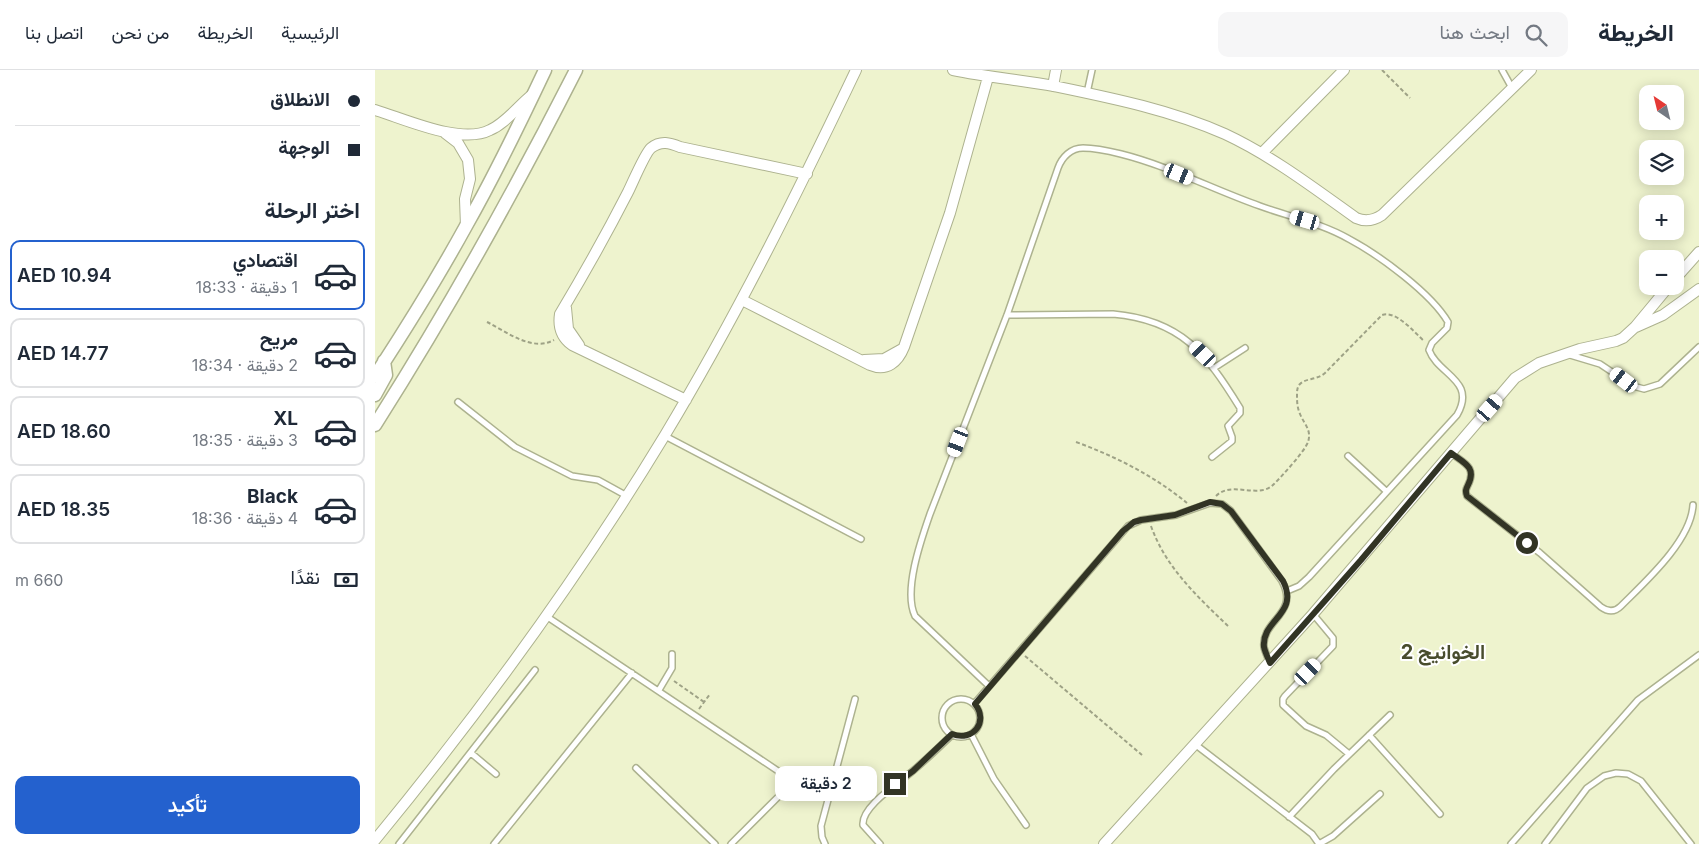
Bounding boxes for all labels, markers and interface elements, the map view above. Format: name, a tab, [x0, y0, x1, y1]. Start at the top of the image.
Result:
search box	[1218, 12, 1568, 57]
text: الخريطة	[1598, 18, 1674, 47]
text: ابحث هنا	[1439, 21, 1510, 44]
icon: search	[1522, 21, 1550, 49]
text: اتصل بنا	[25, 22, 83, 43]
text: من نحن	[111, 22, 169, 43]
text: الخريطة	[197, 22, 253, 43]
text: الرئيسية	[281, 22, 339, 43]
north arrow	[1639, 85, 1684, 130]
map controls	[1639, 85, 1684, 295]
text: الانطلاق	[270, 88, 330, 111]
text: الوجهة	[278, 136, 330, 159]
button: layers	[1639, 140, 1684, 185]
car	[1162, 161, 1195, 187]
button: +	[1639, 195, 1684, 240]
text: اختر الرحلة	[265, 197, 360, 223]
car	[1288, 209, 1321, 231]
text: اقتصادي	[233, 249, 298, 272]
button: −	[1639, 250, 1684, 295]
icon: car	[313, 253, 358, 298]
text: AED 10.94	[17, 264, 112, 287]
text: 1 دقيقة · 18:33	[196, 277, 298, 297]
text: مريح	[260, 327, 298, 350]
icon: car	[313, 331, 358, 376]
car	[1187, 338, 1219, 370]
text: AED 14.77	[17, 342, 109, 365]
text: 2 دقيقة · 18:34	[192, 355, 298, 375]
car	[1607, 365, 1640, 395]
car	[1474, 392, 1505, 424]
text: XL	[273, 407, 298, 430]
icon: car	[313, 409, 358, 454]
text: AED 18.60	[17, 420, 111, 443]
car	[945, 425, 970, 459]
text: 3 دقيقة · 18:35	[192, 430, 298, 450]
text: Black	[247, 485, 298, 508]
icon: car	[313, 487, 358, 532]
text: AED 18.35	[17, 498, 110, 521]
text: 4 دقيقة · 18:36	[192, 508, 298, 528]
route start	[1516, 532, 1538, 554]
text: نقدًا	[291, 566, 320, 589]
icon: cash	[332, 566, 360, 594]
text: 660 m	[15, 570, 63, 590]
district label: الخوانيج 2	[1401, 640, 1485, 666]
car	[1292, 656, 1323, 688]
callout: 2 دقيقة	[775, 766, 877, 802]
text: 2 دقيقة	[800, 773, 852, 793]
route end	[884, 773, 906, 795]
button: تأكيد	[15, 776, 360, 834]

